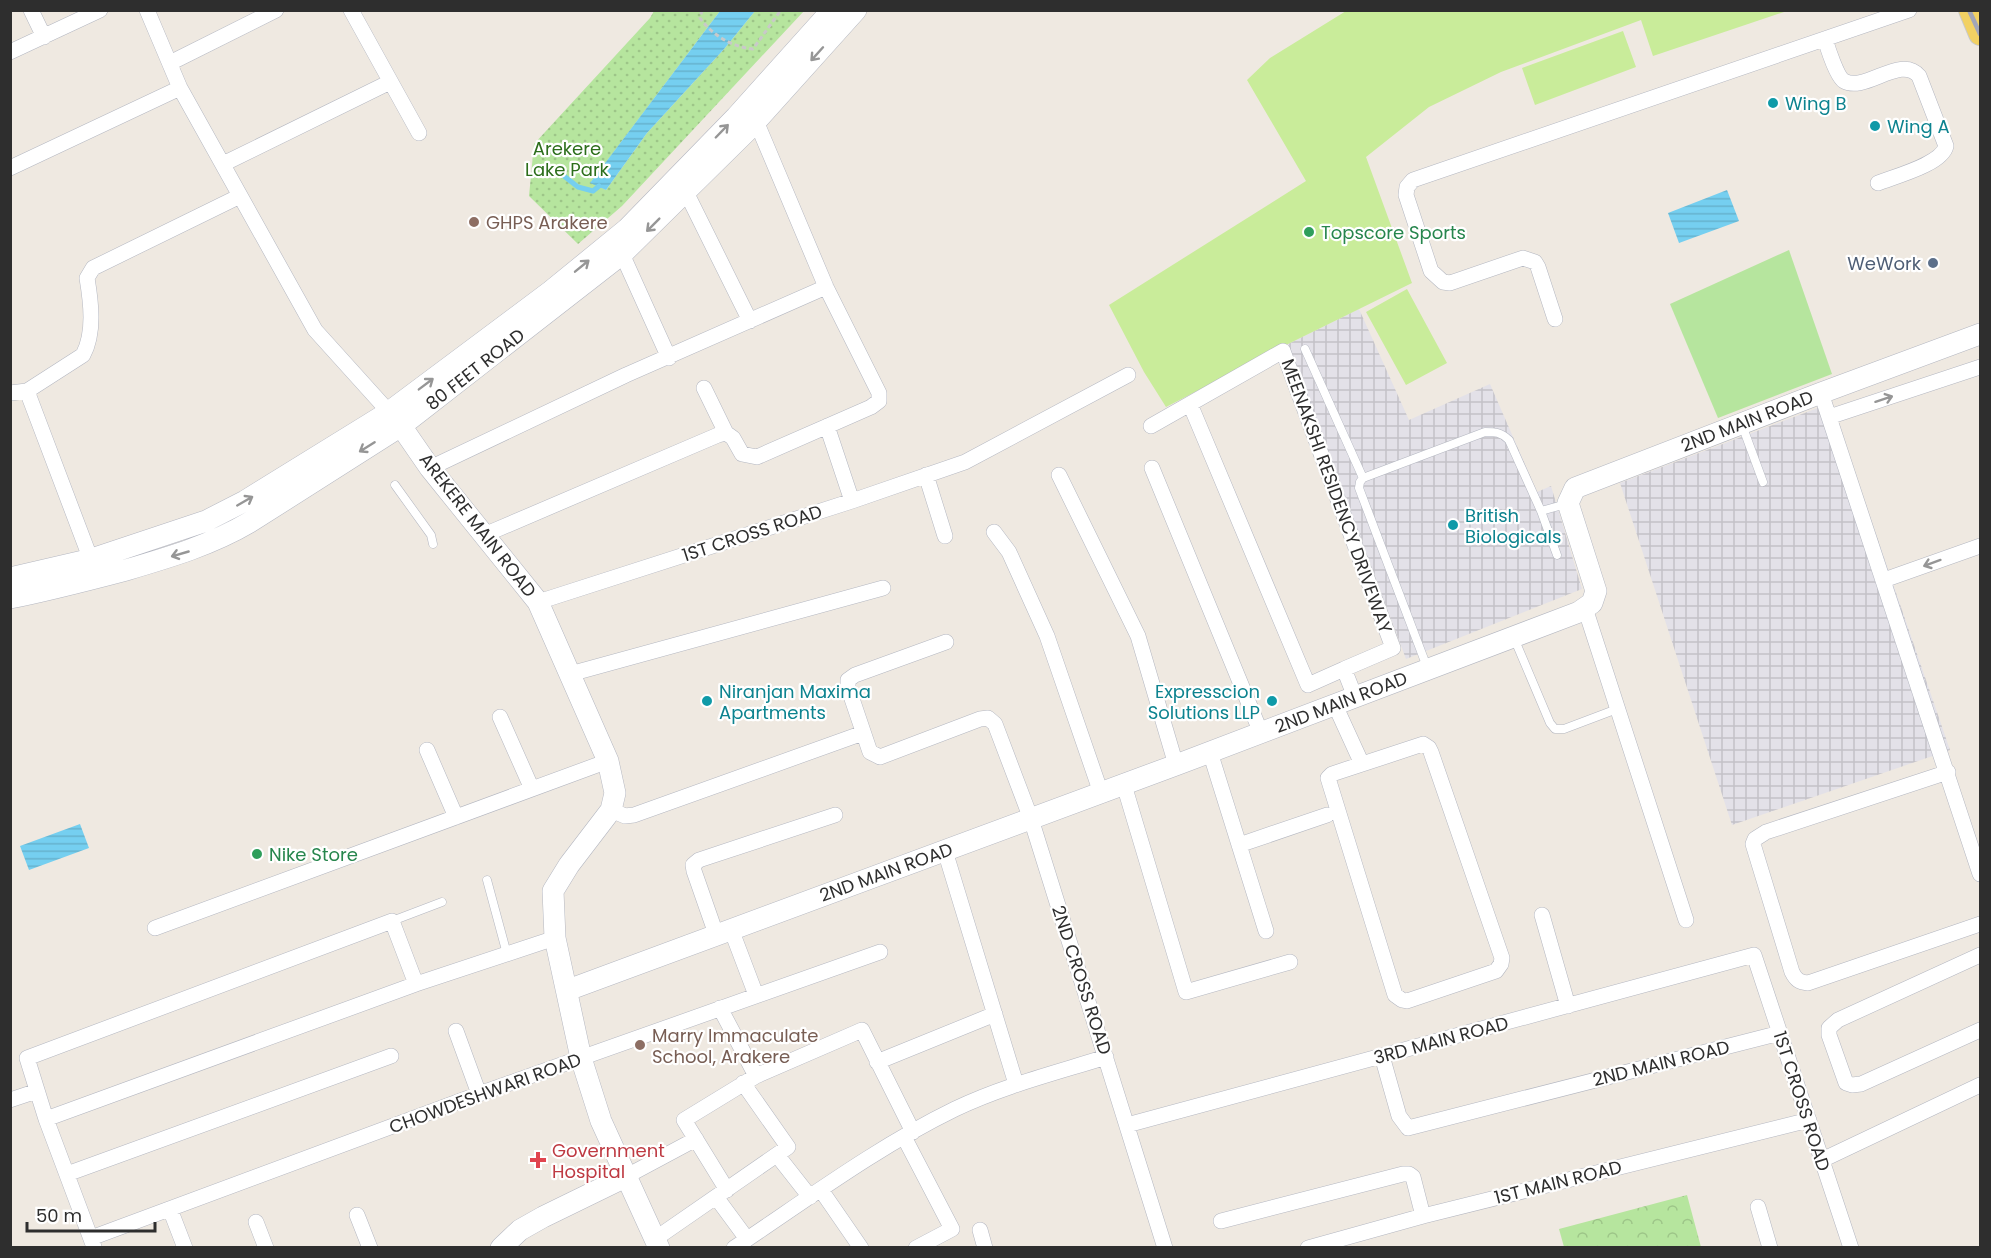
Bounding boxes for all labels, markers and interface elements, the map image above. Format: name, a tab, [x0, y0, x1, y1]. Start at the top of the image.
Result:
one-way arrow	[810, 46, 824, 61]
place label: Wing B	[1785, 91, 1847, 116]
marker: Wing B	[1766, 96, 1780, 110]
place label: Wing A	[1887, 114, 1950, 139]
marker: Wing A	[1868, 119, 1882, 133]
one-way arrow	[715, 124, 729, 139]
park label: Arekere Lake Park	[525, 136, 610, 182]
place label: GHPS Arakere	[486, 210, 608, 235]
marker: GHPS Arakere	[467, 215, 481, 229]
one-way arrow	[646, 217, 660, 232]
place label: Topscore Sports	[1321, 220, 1466, 245]
marker: Topscore Sports	[1302, 225, 1316, 239]
place label: WeWork	[1847, 251, 1922, 276]
marker: WeWork	[1926, 256, 1940, 270]
one-way arrow	[573, 260, 589, 273]
street label: 80 FEET ROAD	[420, 322, 530, 416]
street label: MEENAKSHI RESIDENCY DRIVEWAY	[1276, 355, 1399, 637]
one-way arrow	[418, 378, 434, 390]
street label: 2ND MAIN ROAD	[1677, 384, 1817, 458]
one-way arrow	[1874, 393, 1893, 404]
one-way arrow	[359, 442, 376, 454]
street label: AREKERE MAIN ROAD	[414, 448, 542, 602]
one-way arrow	[236, 495, 253, 507]
street label: 1ST CROSS ROAD	[679, 499, 825, 567]
place label: British Biologicals	[1465, 503, 1561, 549]
marker: British Biologicals	[1446, 518, 1460, 532]
one-way arrow	[171, 549, 190, 560]
one-way arrow	[1923, 558, 1942, 569]
street label: 2ND MAIN ROAD	[1271, 665, 1411, 739]
place label: Niranjan Maxima Apartments	[719, 679, 871, 725]
place label: Expresscion Solutions LLP	[1148, 679, 1260, 725]
marker: Niranjan Maxima Apartments	[700, 694, 714, 708]
marker: Expresscion Solutions LLP	[1265, 694, 1279, 708]
street label: 2ND MAIN ROAD	[816, 836, 956, 908]
place label: Nike Store	[269, 842, 358, 867]
marker: Nike Store	[250, 847, 264, 861]
street label: 2ND CROSS ROAD	[1046, 902, 1118, 1058]
street label: 3RD MAIN ROAD	[1371, 1010, 1511, 1070]
place label: Marry Immaculate School, Arakere	[652, 1023, 818, 1069]
street label: 1ST CROSS ROAD	[1768, 1028, 1836, 1174]
street label: 2ND MAIN ROAD	[1590, 1034, 1732, 1092]
marker: Marry Immaculate School, Arakere	[633, 1038, 647, 1052]
street label: CHOWDESHWARI ROAD	[385, 1047, 585, 1139]
place label: Government Hospital	[552, 1138, 665, 1184]
marker: Government Hospital	[529, 1151, 547, 1169]
street label: 1ST MAIN ROAD	[1492, 1154, 1624, 1210]
scale bar	[27, 1195, 154, 1233]
text: 50 m	[36, 1203, 82, 1228]

